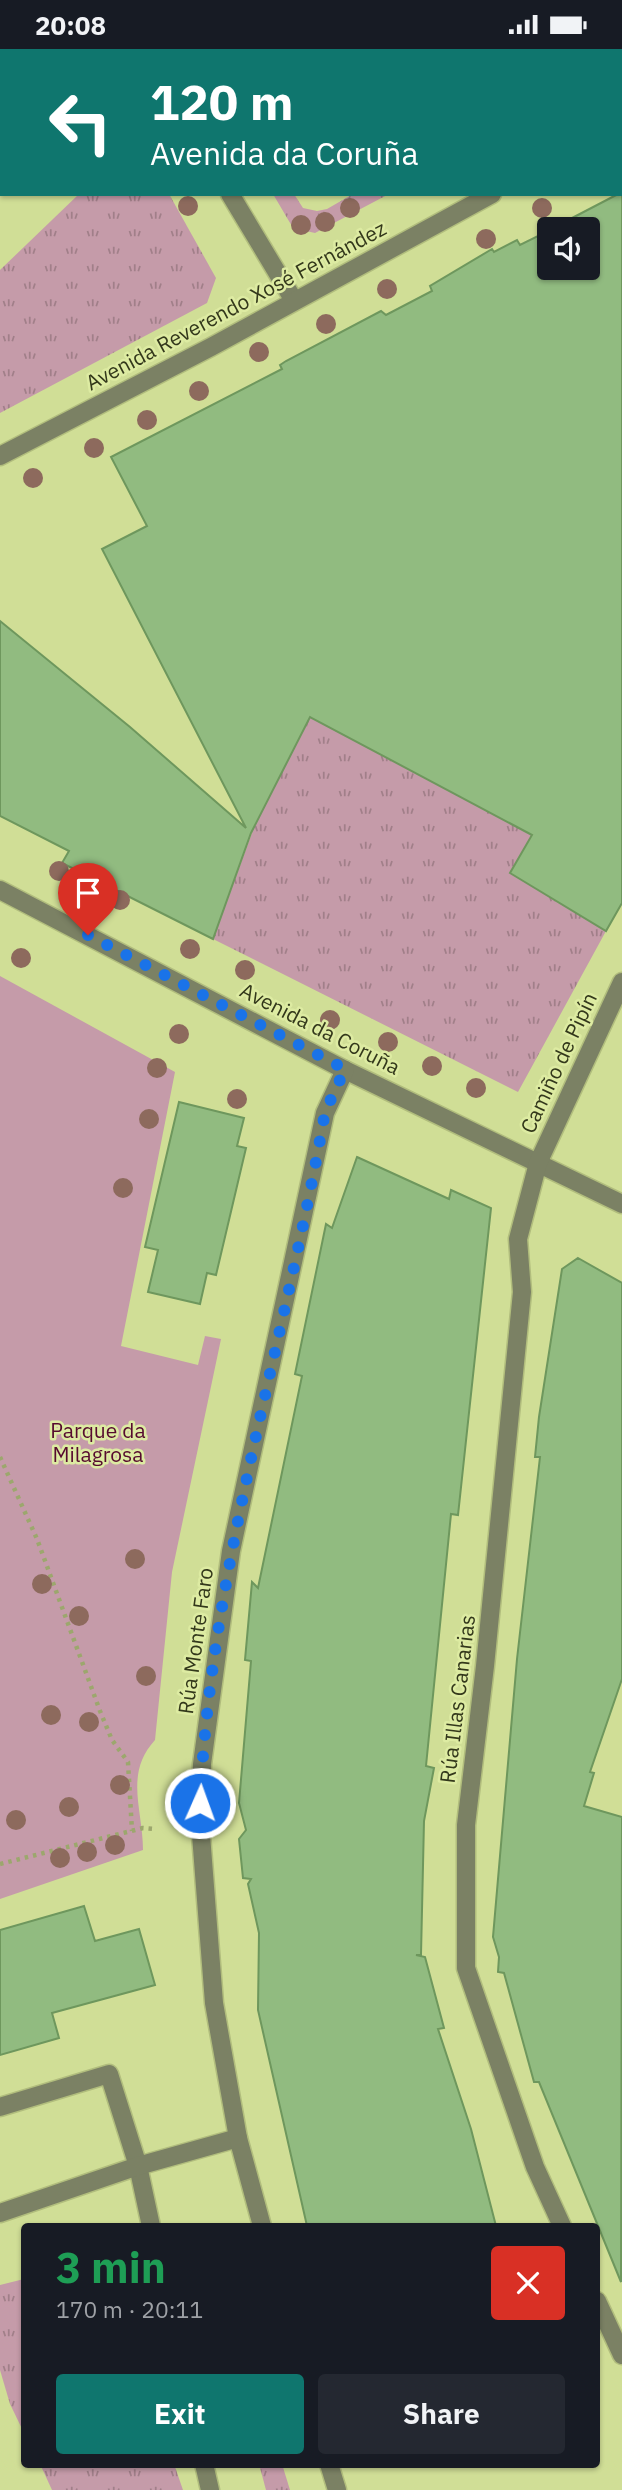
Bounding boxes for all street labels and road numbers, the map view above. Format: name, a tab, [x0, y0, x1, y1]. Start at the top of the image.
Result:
street label: Avenida Reverendo Xosé Fernández	[80, 214, 391, 396]
street label: Avenida da Coruña	[236, 976, 405, 1081]
street label: Camiño de Pipín	[513, 988, 603, 1138]
street label: Rúa Monte Faro	[171, 1566, 219, 1716]
street label: Rúa Illas Canarias	[433, 1613, 481, 1785]

